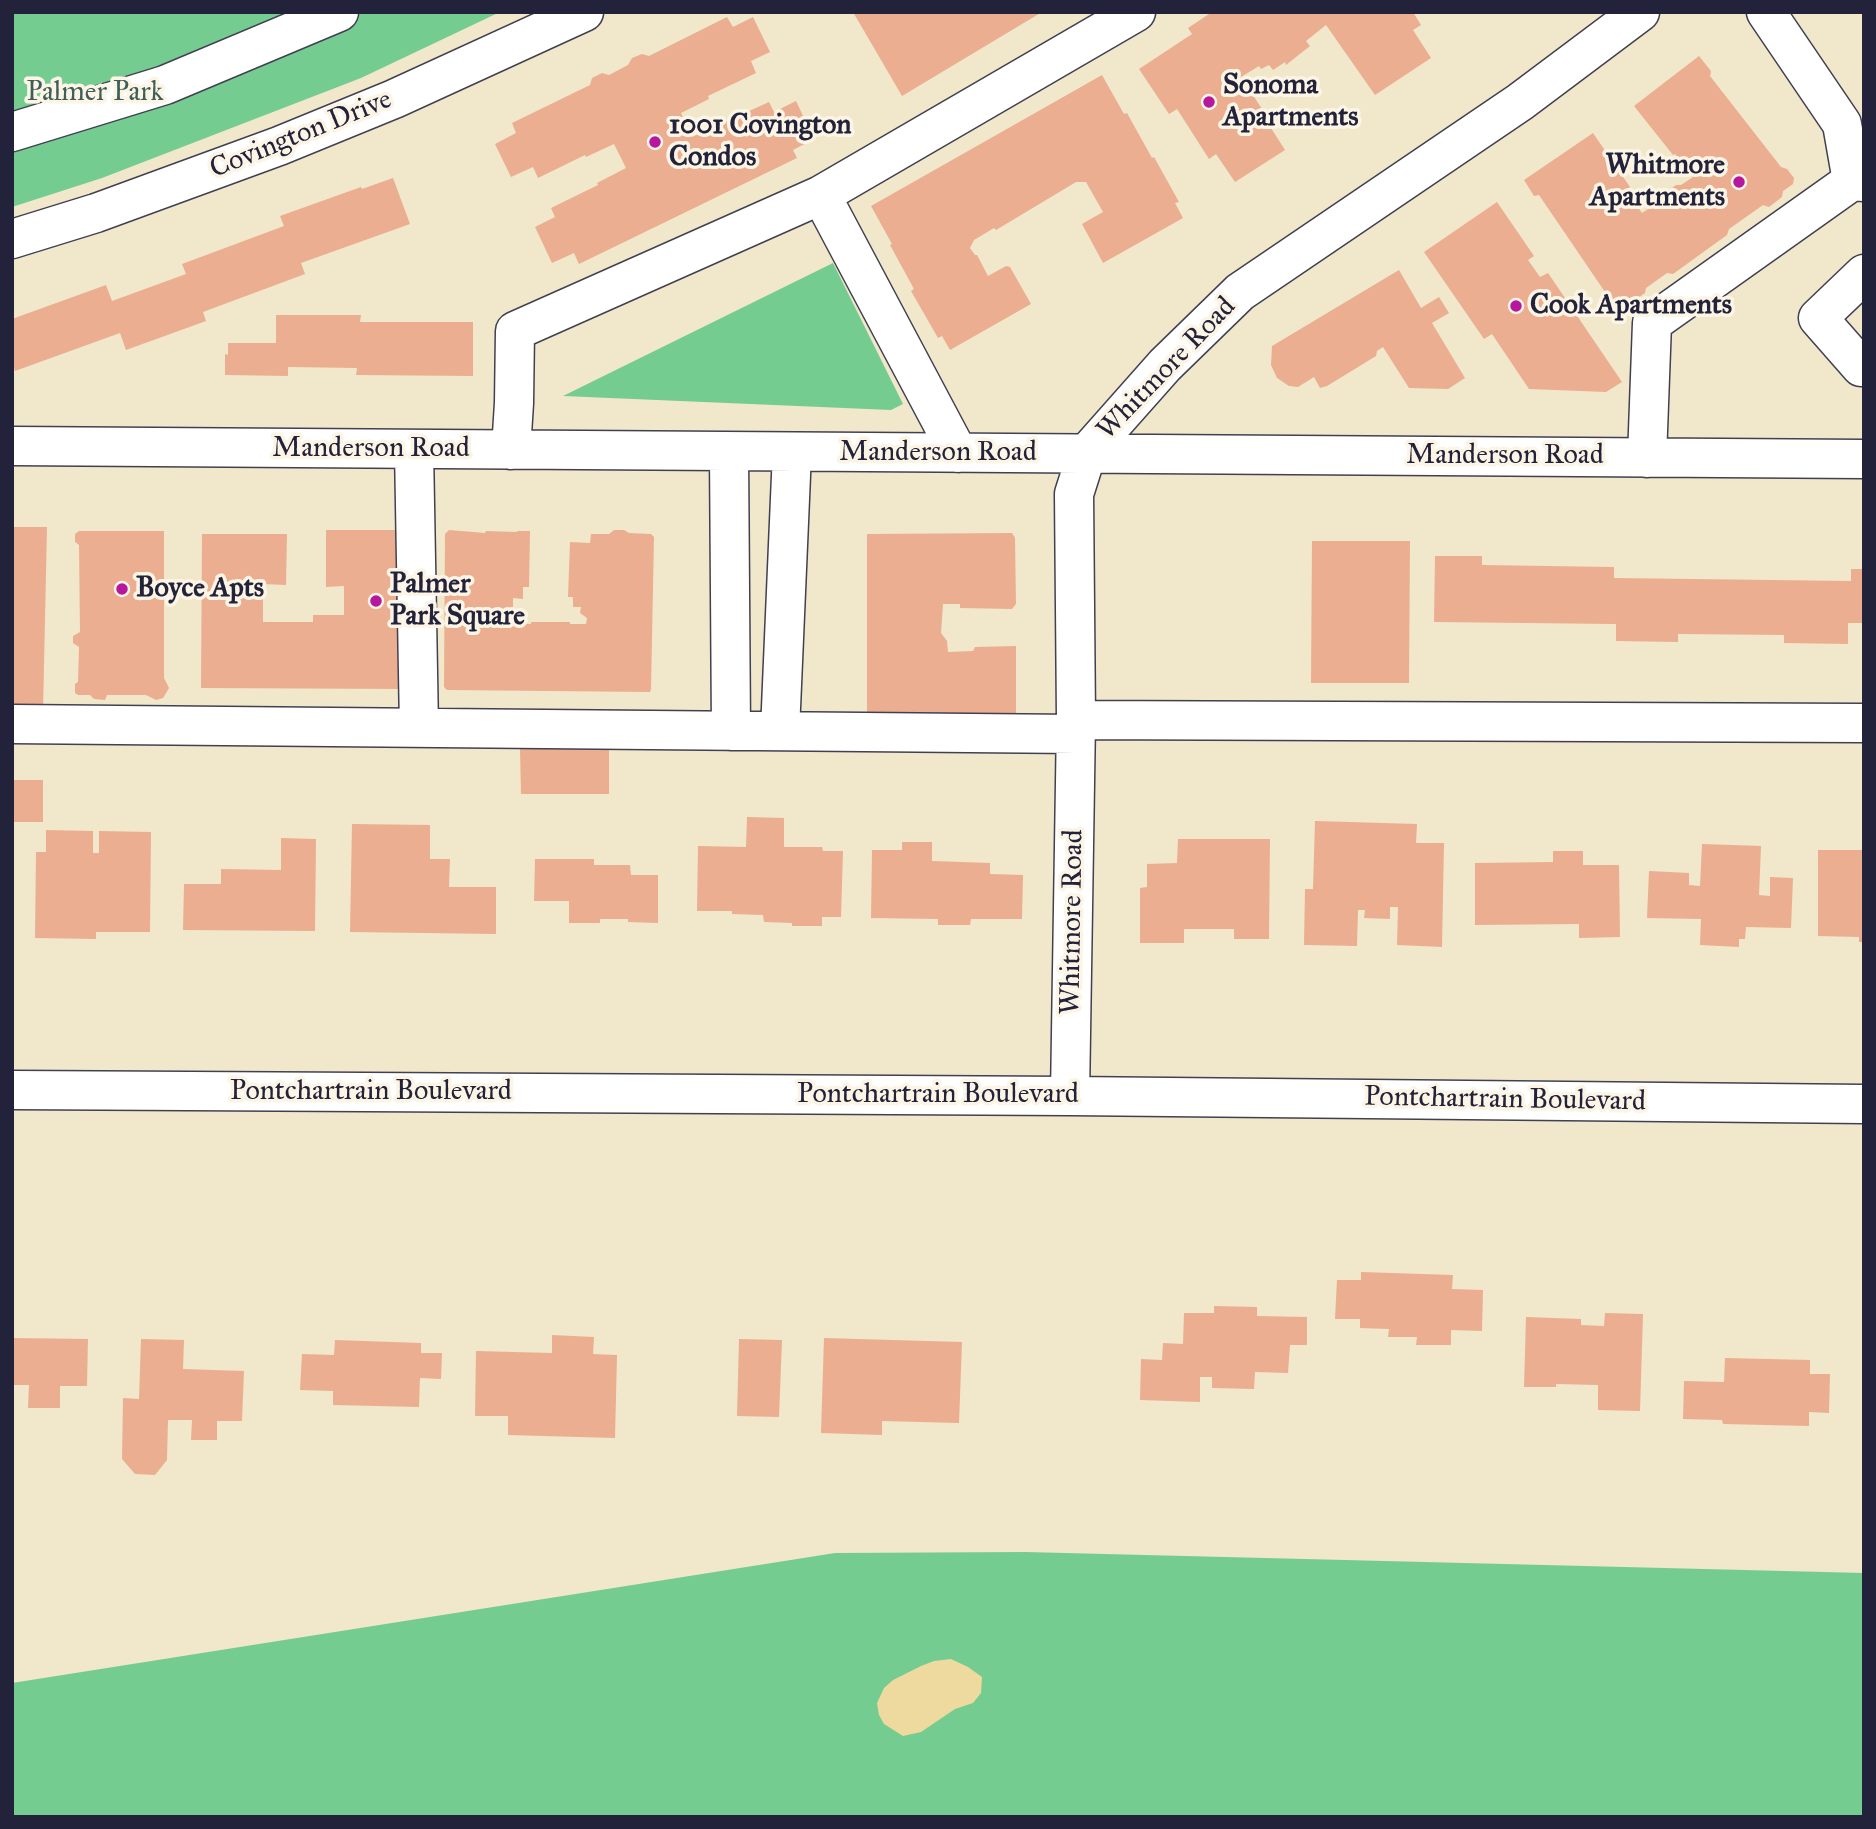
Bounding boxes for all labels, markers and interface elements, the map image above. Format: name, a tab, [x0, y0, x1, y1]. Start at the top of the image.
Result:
place label: Sonoma Apartments	[1223, 69, 1358, 135]
park label: Palmer Park	[26, 76, 164, 110]
street label: Covington Drive	[205, 83, 397, 187]
marker: Sonoma Apartments	[1201, 94, 1217, 110]
place label: 1001 Covington Condos	[669, 109, 851, 175]
marker: 1001 Covington Condos	[647, 134, 663, 150]
place label: Whitmore Apartments	[1590, 149, 1725, 215]
marker: Whitmore Apartments	[1731, 174, 1747, 190]
place label: Cook Apartments	[1530, 289, 1732, 323]
street label: Whitmore Road	[1091, 291, 1243, 447]
marker: Cook Apartments	[1508, 298, 1524, 314]
street label: Manderson Road	[272, 432, 470, 466]
street label: Manderson Road	[839, 436, 1037, 470]
street label: Manderson Road	[1406, 439, 1604, 473]
place label: Palmer Park Square	[390, 568, 525, 634]
place label: Boyce Apts	[136, 572, 264, 606]
marker: Boyce Apts	[114, 581, 130, 597]
marker: Palmer Park Square	[368, 593, 384, 609]
street label: Whitmore Road	[1055, 829, 1091, 1015]
street label: Pontchartrain Boulevard	[230, 1075, 512, 1109]
street label: Pontchartrain Boulevard	[797, 1078, 1079, 1112]
street label: Pontchartrain Boulevard	[1364, 1081, 1646, 1119]

